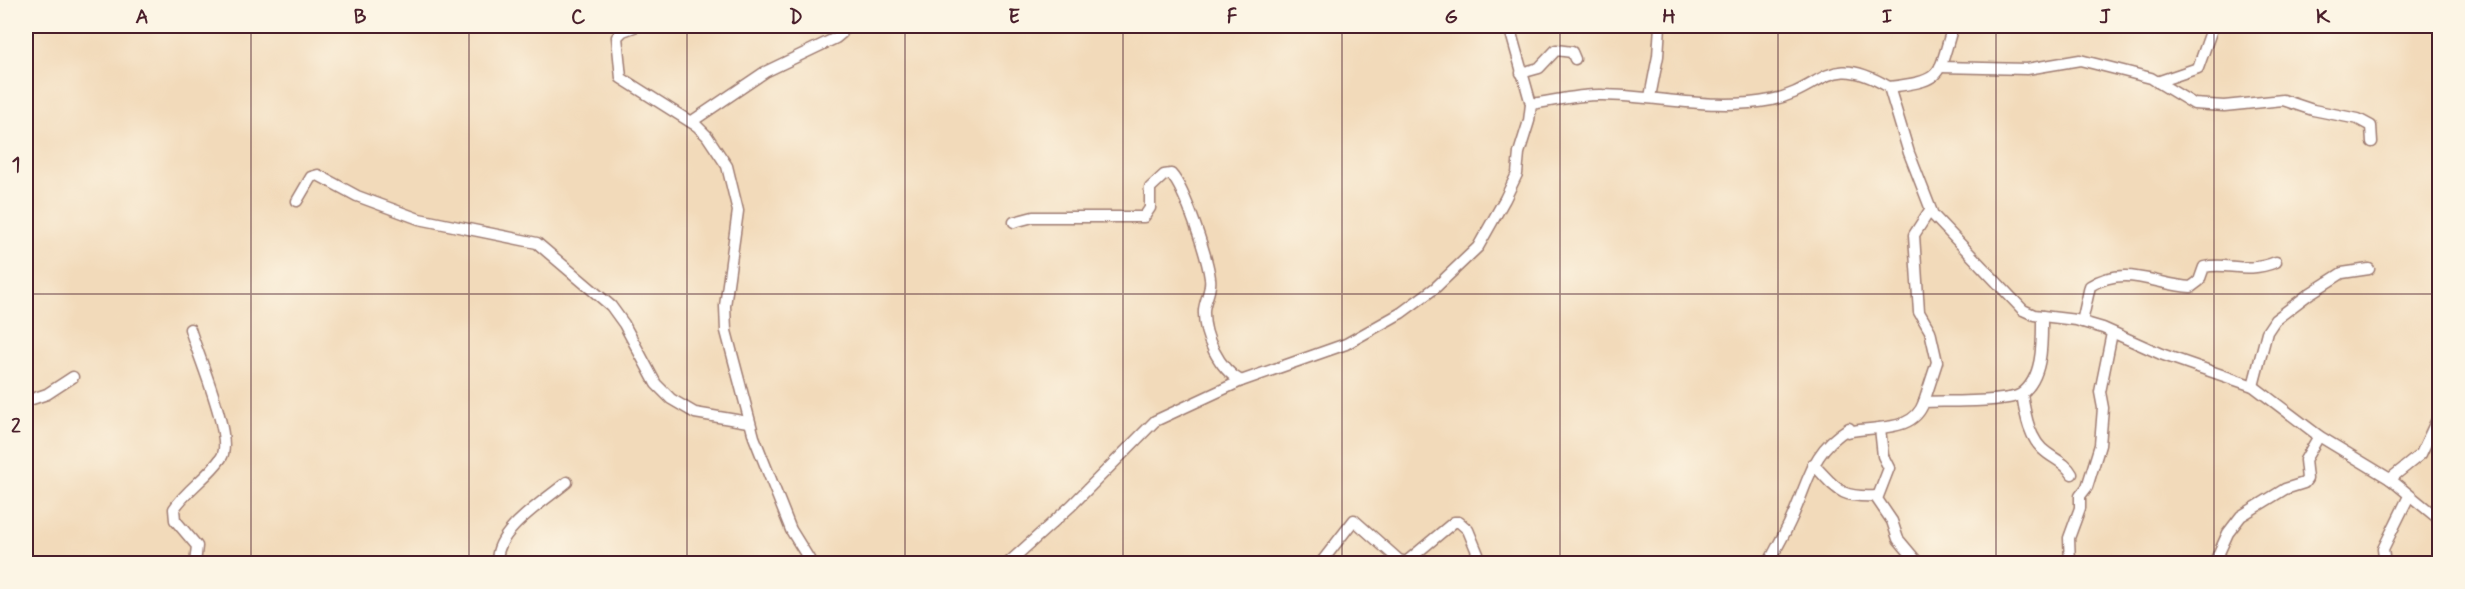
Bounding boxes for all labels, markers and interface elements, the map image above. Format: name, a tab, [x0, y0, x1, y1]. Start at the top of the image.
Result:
text: A	[135, 4, 149, 31]
text: B	[354, 4, 367, 31]
text: C	[571, 4, 586, 31]
text: D	[789, 4, 803, 31]
text: E	[1008, 4, 1020, 31]
text: F	[1227, 4, 1238, 31]
text: G	[1444, 4, 1458, 31]
text: H	[1662, 4, 1676, 31]
text: I	[1882, 4, 1892, 31]
text: J	[2099, 4, 2111, 31]
text: K	[2316, 4, 2331, 31]
text: 1	[12, 152, 20, 179]
text: 2	[11, 413, 21, 440]

